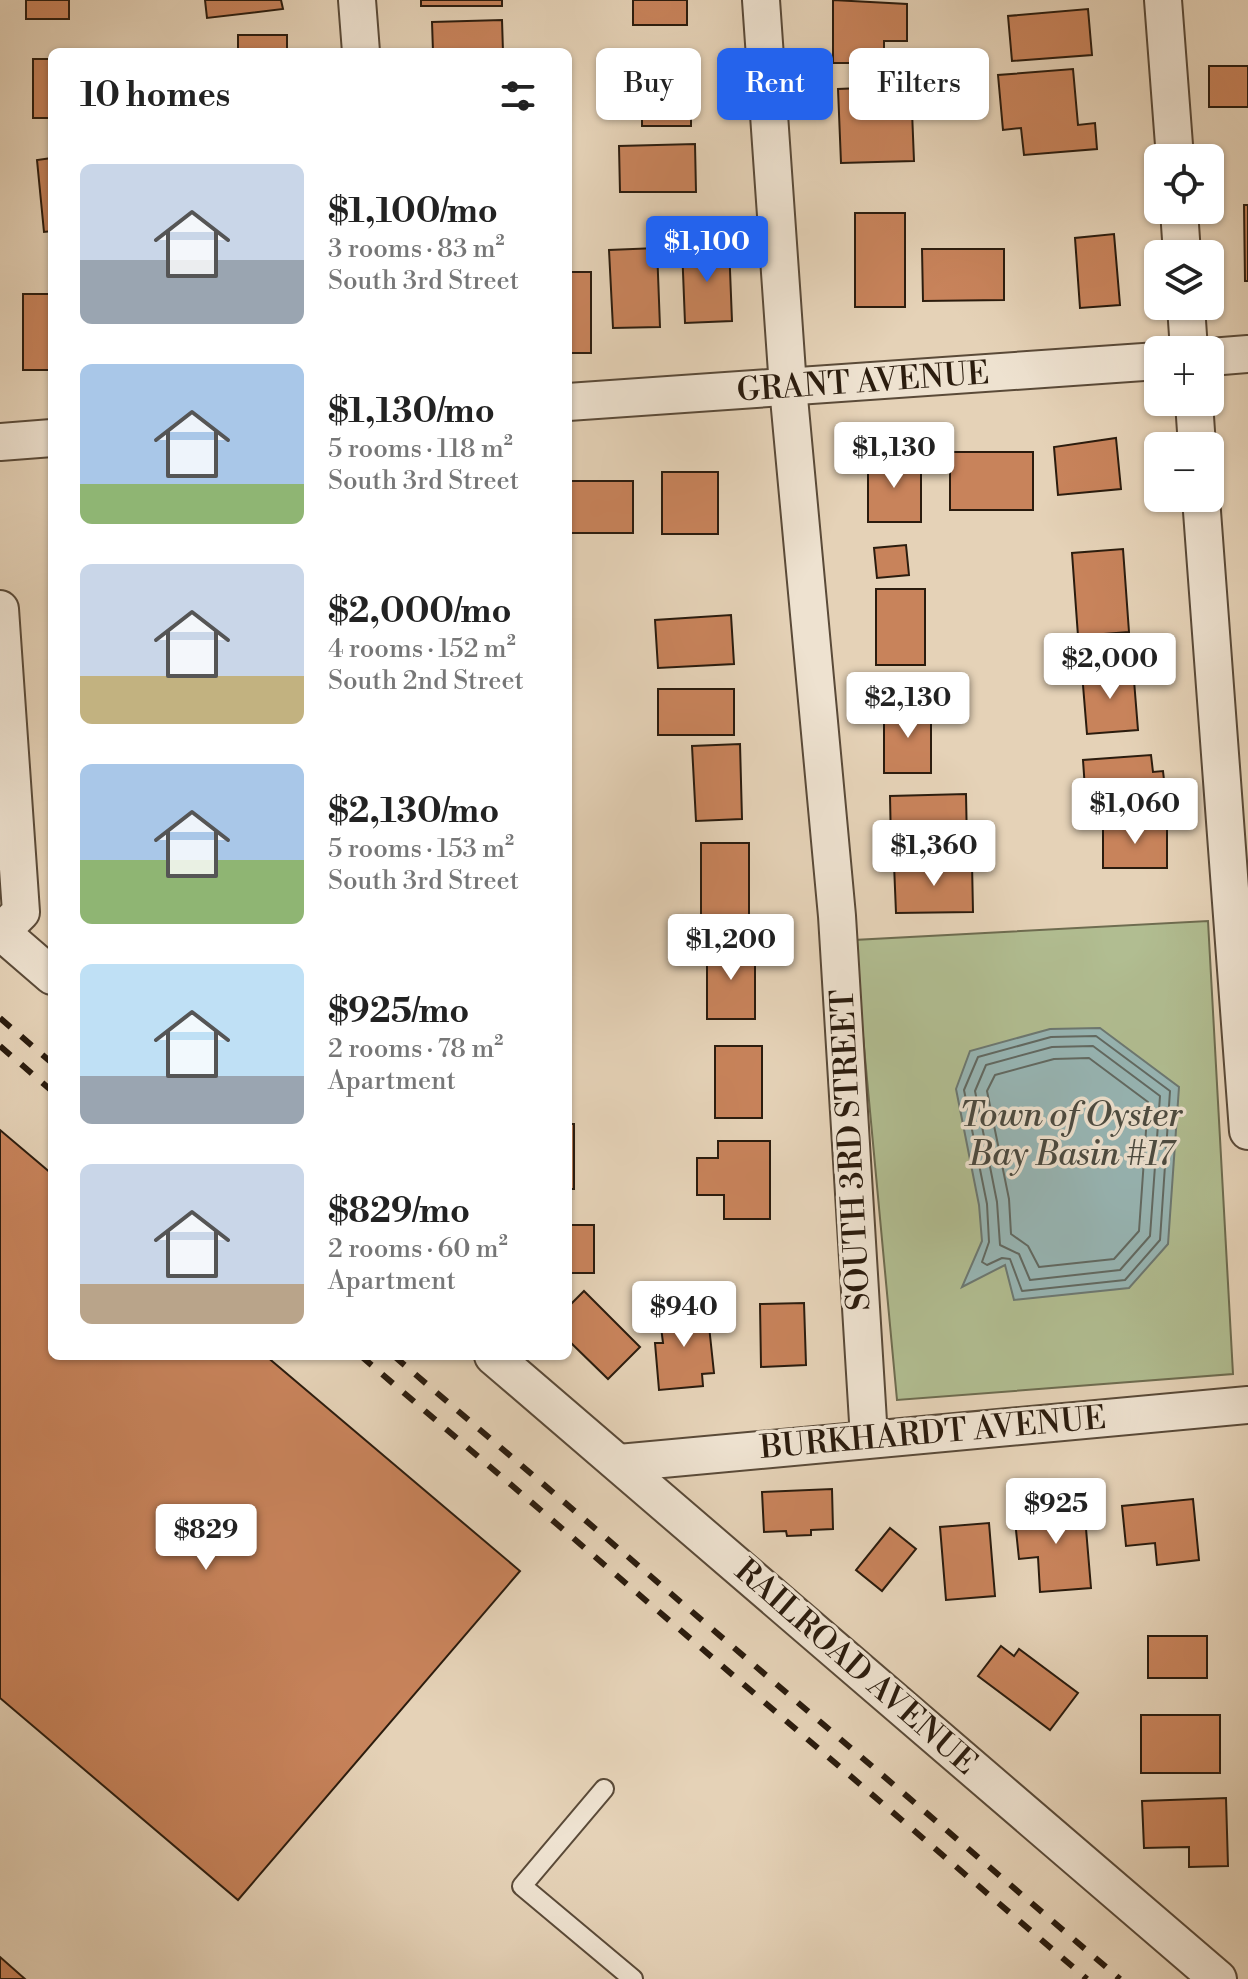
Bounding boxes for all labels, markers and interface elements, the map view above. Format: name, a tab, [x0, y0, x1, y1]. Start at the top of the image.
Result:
chip: Buy	[596, 48, 701, 120]
chip: Rent	[717, 48, 833, 120]
chip: Filters	[849, 48, 989, 120]
icon: filters	[496, 74, 540, 118]
text: 10 homes	[80, 75, 230, 117]
map controls	[1144, 144, 1224, 512]
button: locate	[1144, 144, 1224, 224]
text: $1,100/mo	[328, 191, 498, 233]
icon: home	[144, 196, 240, 292]
pin: $1,100	[642, 216, 772, 284]
text: $1,100	[664, 226, 750, 258]
text: 3 rooms · 83 m²	[328, 233, 505, 265]
button: layers	[1144, 240, 1224, 320]
text: South 3rd Street	[328, 265, 519, 297]
button: +	[1144, 336, 1224, 416]
street label: GRANT AVENUE	[735, 353, 991, 411]
text: $1,130/mo	[328, 391, 495, 433]
icon: home	[144, 396, 240, 492]
pin: $1,130	[829, 422, 959, 490]
text: $1,130	[852, 432, 936, 464]
button: −	[1144, 432, 1224, 512]
text: 5 rooms · 118 m²	[328, 433, 513, 465]
text: South 3rd Street	[328, 465, 519, 497]
text: $2,000/mo	[328, 591, 512, 633]
icon: home	[144, 596, 240, 692]
text: 4 rooms · 152 m²	[328, 633, 516, 665]
pin: $2,000	[1045, 633, 1175, 701]
text: $2,000	[1062, 643, 1158, 675]
text: South 2nd Street	[328, 665, 524, 697]
pin: $2,130	[843, 672, 973, 740]
text: $2,130	[864, 682, 952, 714]
pin: $1,060	[1070, 778, 1200, 846]
text: $1,060	[1090, 788, 1180, 820]
text: $2,130/mo	[328, 791, 499, 833]
icon: home	[144, 796, 240, 892]
pin: $1,360	[869, 820, 999, 888]
text: $1,360	[890, 830, 978, 862]
text: 5 rooms · 153 m²	[328, 833, 514, 865]
text: South 3rd Street	[328, 865, 519, 897]
pin: $1,200	[666, 914, 796, 982]
text: $1,200	[686, 924, 776, 956]
street label: SOUTH 3RD STREET	[823, 988, 879, 1312]
text: $925/mo	[328, 991, 469, 1033]
icon: home	[144, 996, 240, 1092]
text: 2 rooms · 78 m²	[328, 1033, 503, 1065]
text: Apartment	[328, 1065, 456, 1097]
water label: Town of Oyster Bay Basin #17	[960, 1095, 1183, 1176]
text: $829/mo	[328, 1191, 470, 1233]
icon: home	[144, 1196, 240, 1292]
text: 2 rooms · 60 m²	[328, 1233, 508, 1265]
text: Apartment	[328, 1265, 456, 1297]
pin: $940	[637, 1281, 731, 1349]
text: $940	[650, 1291, 718, 1323]
street label: BURKHARDT AVENUE	[757, 1398, 1108, 1468]
pin: $925	[1009, 1478, 1103, 1546]
text: $925	[1024, 1488, 1088, 1520]
pin: $829	[159, 1504, 253, 1572]
text: $829	[174, 1514, 238, 1546]
street label: RAILROAD AVENUE	[727, 1551, 985, 1783]

